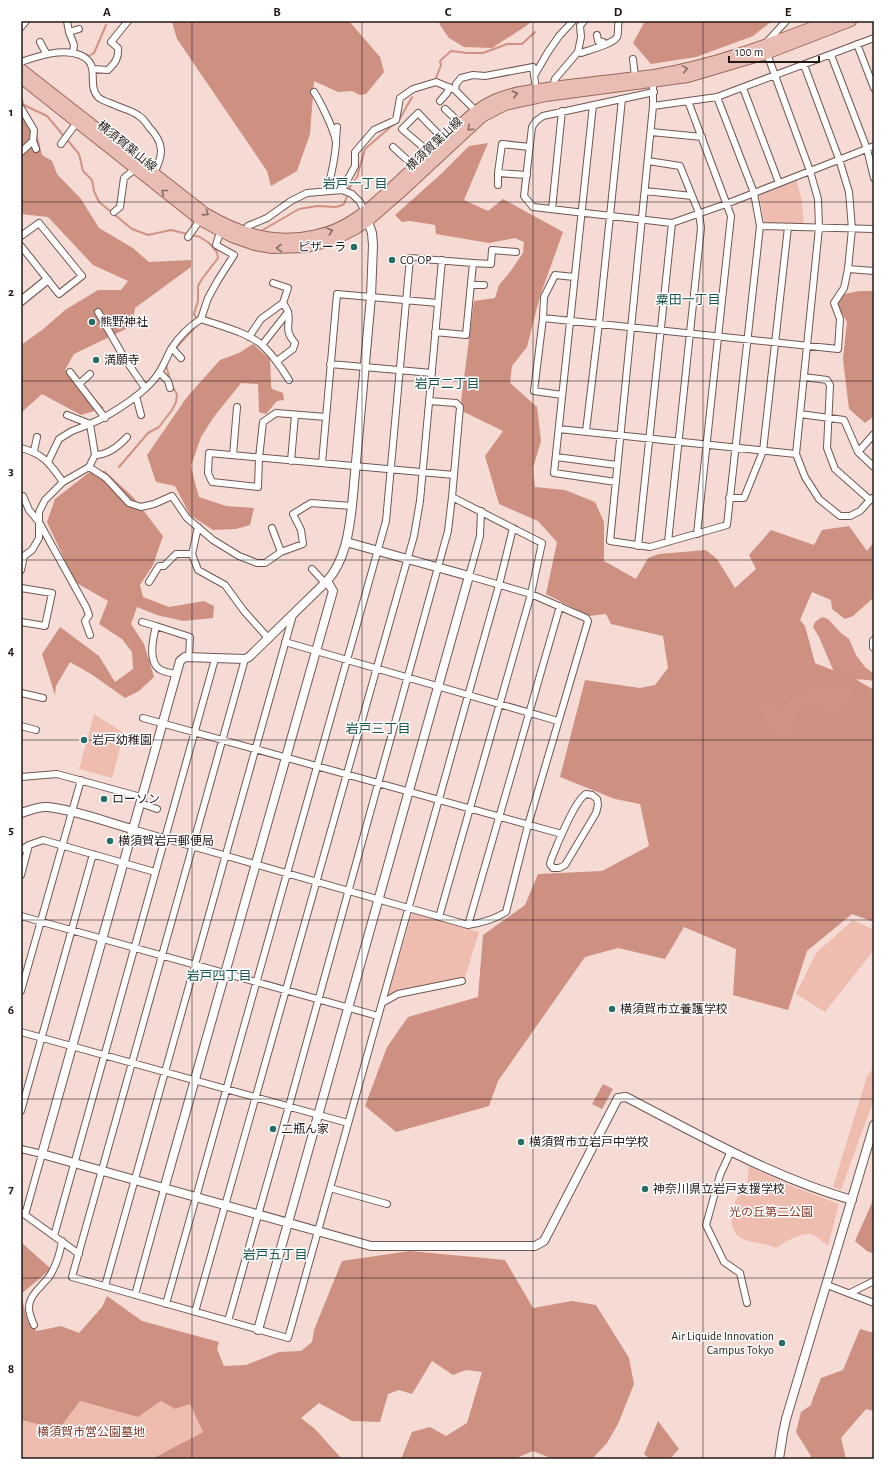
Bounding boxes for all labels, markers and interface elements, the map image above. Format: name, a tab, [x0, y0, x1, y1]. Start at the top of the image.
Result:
text: A	[103, 6, 111, 19]
text: B	[273, 6, 281, 19]
text: C	[445, 6, 452, 19]
text: D	[614, 6, 623, 19]
text: E	[785, 6, 792, 19]
scale bar	[729, 38, 819, 64]
text: 100 m	[735, 46, 763, 58]
one-way arrow	[682, 65, 688, 74]
one-way arrow	[512, 90, 518, 98]
text: 1	[9, 106, 13, 119]
street label: 横須賀葉山線	[403, 114, 464, 173]
street label: 横須賀葉山線	[95, 118, 159, 173]
one-way arrow	[467, 124, 474, 131]
district label: 岩戸一丁目	[322, 177, 388, 191]
one-way arrow	[162, 190, 169, 197]
one-way arrow	[202, 209, 209, 216]
one-way arrow	[326, 227, 333, 236]
place label: ピザーラ	[298, 241, 346, 253]
marker: ピザーラ	[349, 242, 359, 252]
one-way arrow	[276, 244, 282, 252]
place label: CO-OP	[400, 254, 431, 266]
marker: CO-OP	[387, 255, 397, 265]
text: 2	[8, 286, 14, 299]
district label: 粟田一丁目	[655, 293, 721, 307]
place label: 熊野神社	[100, 315, 148, 328]
marker: 熊野神社	[87, 317, 97, 327]
place label: 満願寺	[104, 354, 140, 366]
marker: 満願寺	[91, 355, 101, 365]
district label: 岩戸二丁目	[414, 377, 480, 391]
text: 3	[8, 465, 14, 478]
text: 4	[8, 645, 15, 658]
district label: 岩戸三丁目	[345, 722, 411, 736]
place label: 岩戸幼稚園	[92, 733, 152, 746]
marker: 岩戸幼稚園	[79, 735, 89, 745]
place label: ローソン	[112, 793, 160, 805]
marker: ローソン	[99, 794, 109, 804]
text: 5	[8, 824, 14, 837]
place label: 横須賀岩戸郵便局	[118, 834, 214, 847]
marker: 横須賀岩戸郵便局	[105, 836, 115, 846]
district label: 岩戸四丁目	[186, 969, 252, 983]
place label: 横須賀市立養護学校	[620, 1002, 728, 1015]
text: 6	[8, 1004, 14, 1017]
marker: 横須賀市立養護学校	[607, 1004, 617, 1014]
place label: 二瓶ん家	[281, 1122, 329, 1135]
marker: 二瓶ん家	[268, 1124, 278, 1134]
place label: 横須賀市立岩戸中学校	[529, 1135, 649, 1148]
marker: 横須賀市立岩戸中学校	[516, 1137, 526, 1147]
place label: 神奈川県立岩戸支援学校	[653, 1182, 785, 1195]
text: 7	[8, 1183, 14, 1196]
marker: 神奈川県立岩戸支援学校	[640, 1184, 650, 1194]
park label: 光の丘第二公園	[729, 1205, 813, 1218]
district label: 岩戸五丁目	[242, 1248, 308, 1262]
place label: Air Liquide Innovation Campus Tokyo	[671, 1330, 774, 1357]
marker: Air Liquide Innovation Campus Tokyo	[777, 1338, 787, 1348]
text: 8	[8, 1363, 14, 1376]
park label: 横須賀市営公園墓地	[37, 1425, 145, 1438]

